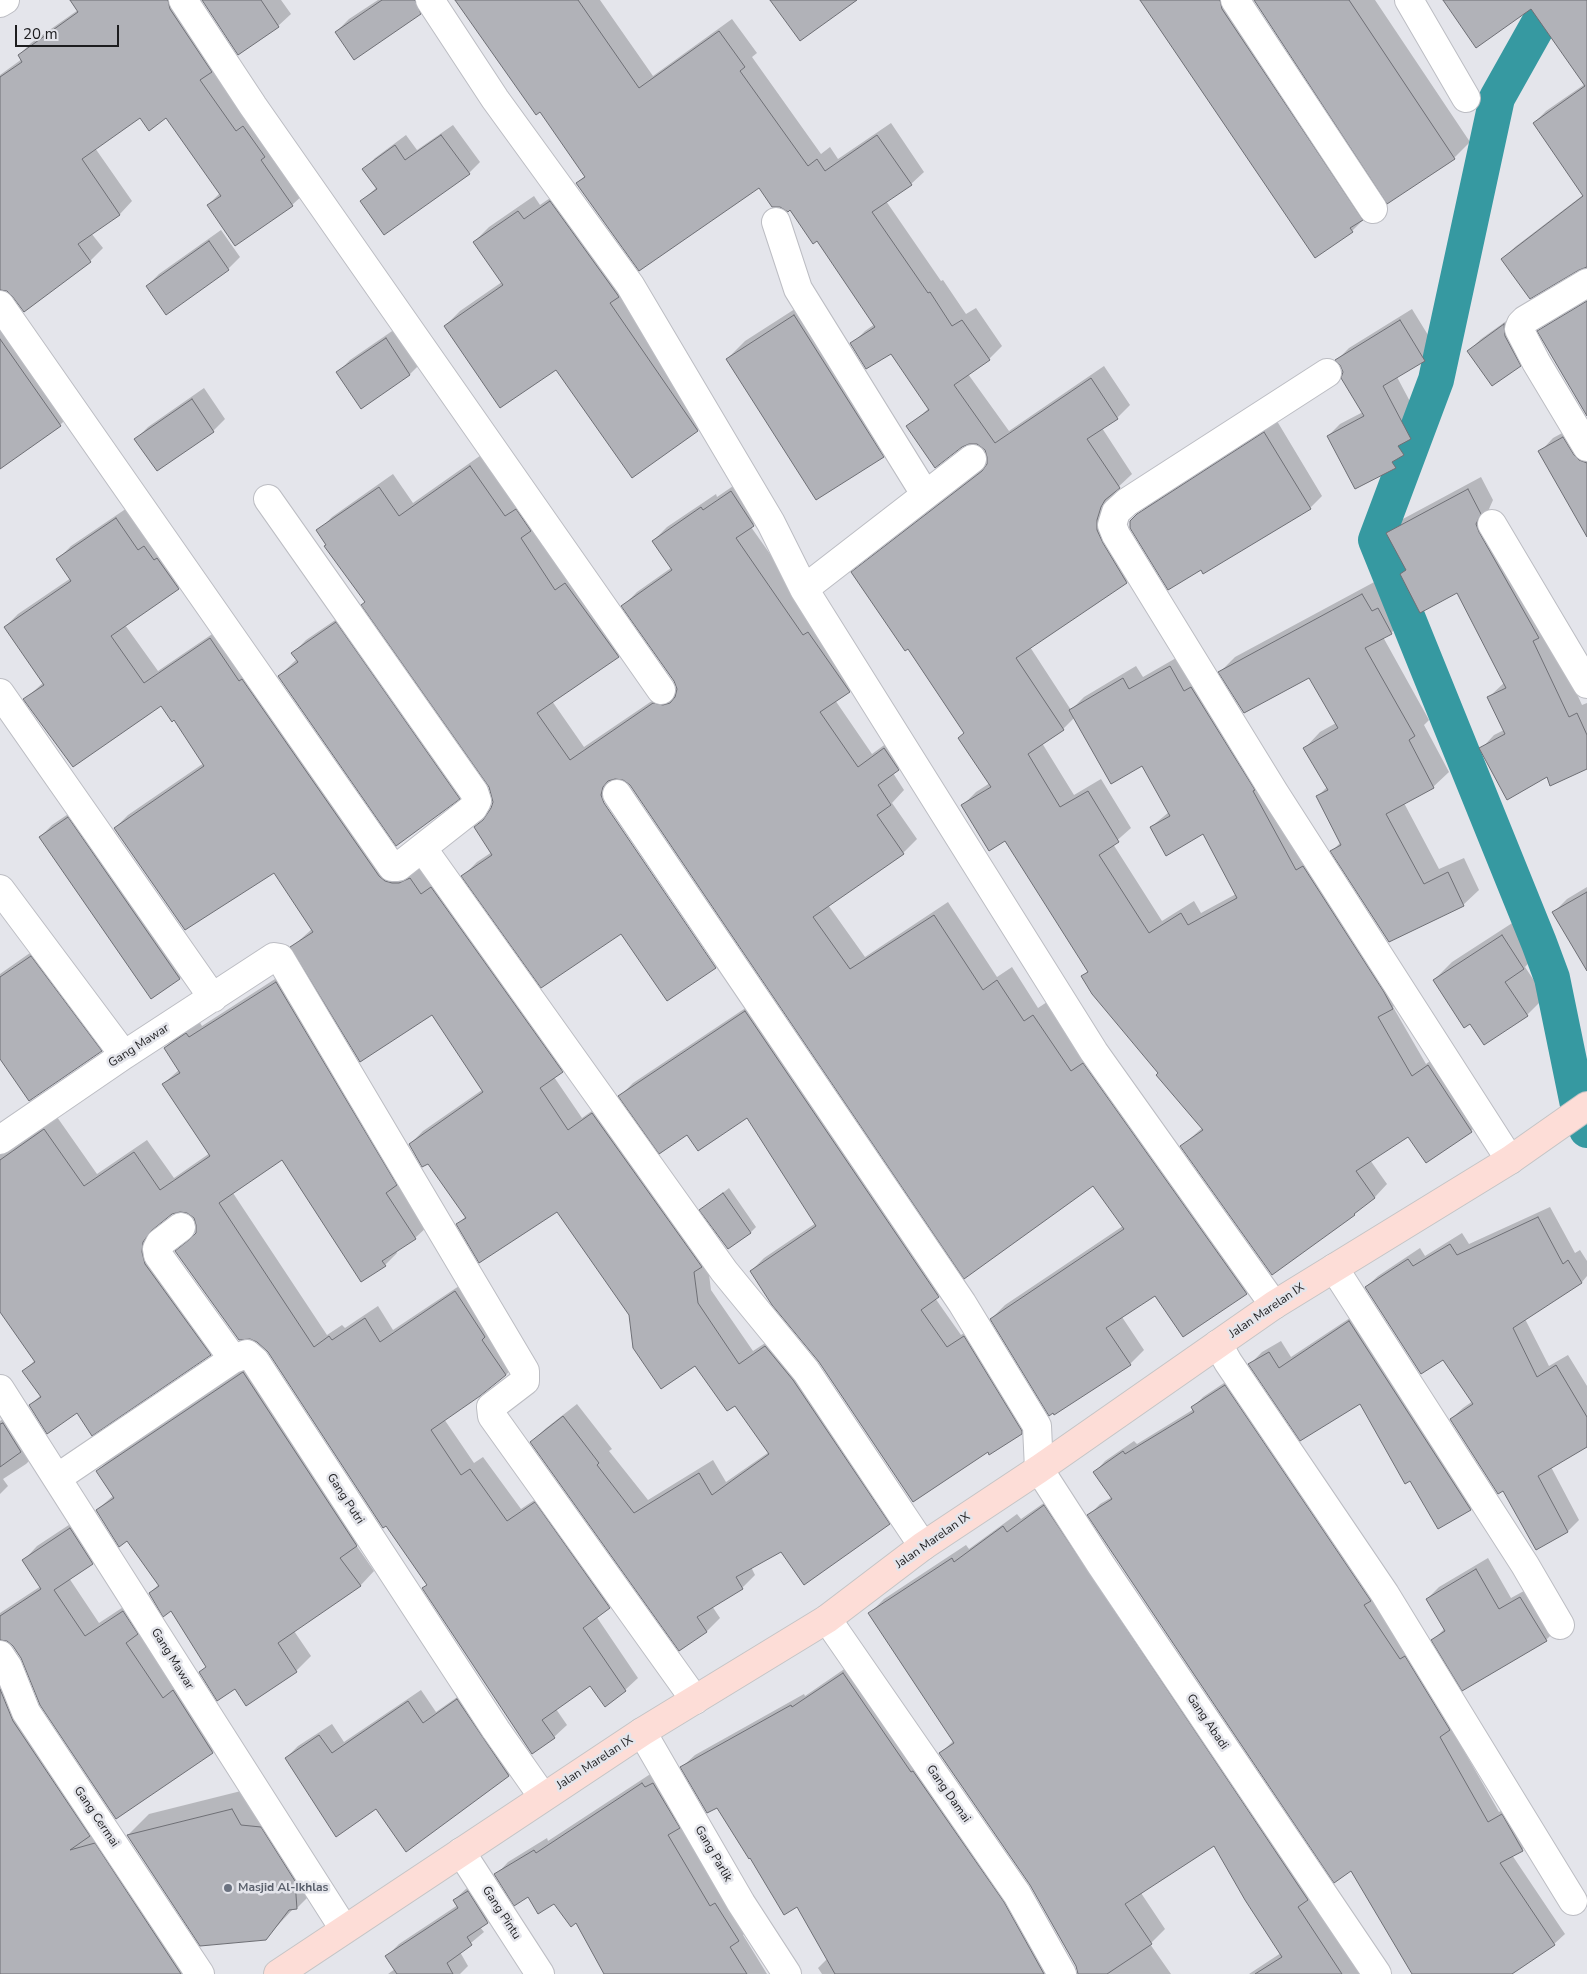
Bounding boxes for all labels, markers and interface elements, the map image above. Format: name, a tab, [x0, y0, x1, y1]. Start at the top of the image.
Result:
scale bar	[18, 15, 121, 47]
text: 20 m	[23, 24, 58, 44]
street label: Gang Mawar	[106, 1021, 172, 1071]
street label: Jalan Marelan IX	[1227, 1280, 1307, 1342]
street label: Gang Putri	[323, 1471, 367, 1527]
street label: Jalan Marelan IX	[893, 1510, 973, 1572]
street label: Gang Mawar	[148, 1626, 196, 1692]
street label: Gang Abadi	[1183, 1691, 1231, 1753]
street label: Jalan Marelan IX	[554, 1733, 636, 1793]
street label: Gang Damai	[923, 1763, 973, 1825]
street label: Gang Cermai	[71, 1784, 121, 1850]
street label: Gang Parlik	[691, 1823, 735, 1885]
place label: Masjid Al-Ikhlas	[238, 1881, 328, 1895]
marker: Masjid Al-Ikhlas	[222, 1882, 234, 1894]
street label: Gang Pintu	[479, 1884, 523, 1942]

